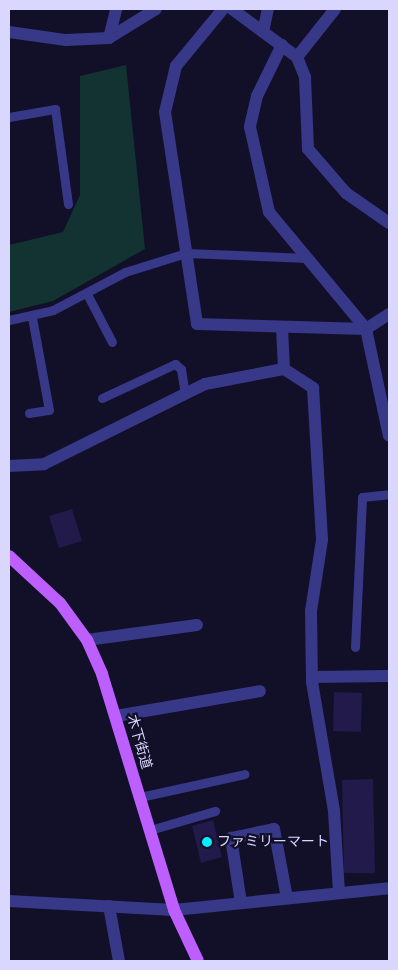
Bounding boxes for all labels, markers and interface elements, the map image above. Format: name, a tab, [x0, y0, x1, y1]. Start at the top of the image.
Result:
street label: 木下街道	[123, 713, 155, 771]
place label: ファミリーマート	[217, 834, 329, 850]
marker: ファミリーマート	[201, 836, 213, 848]

